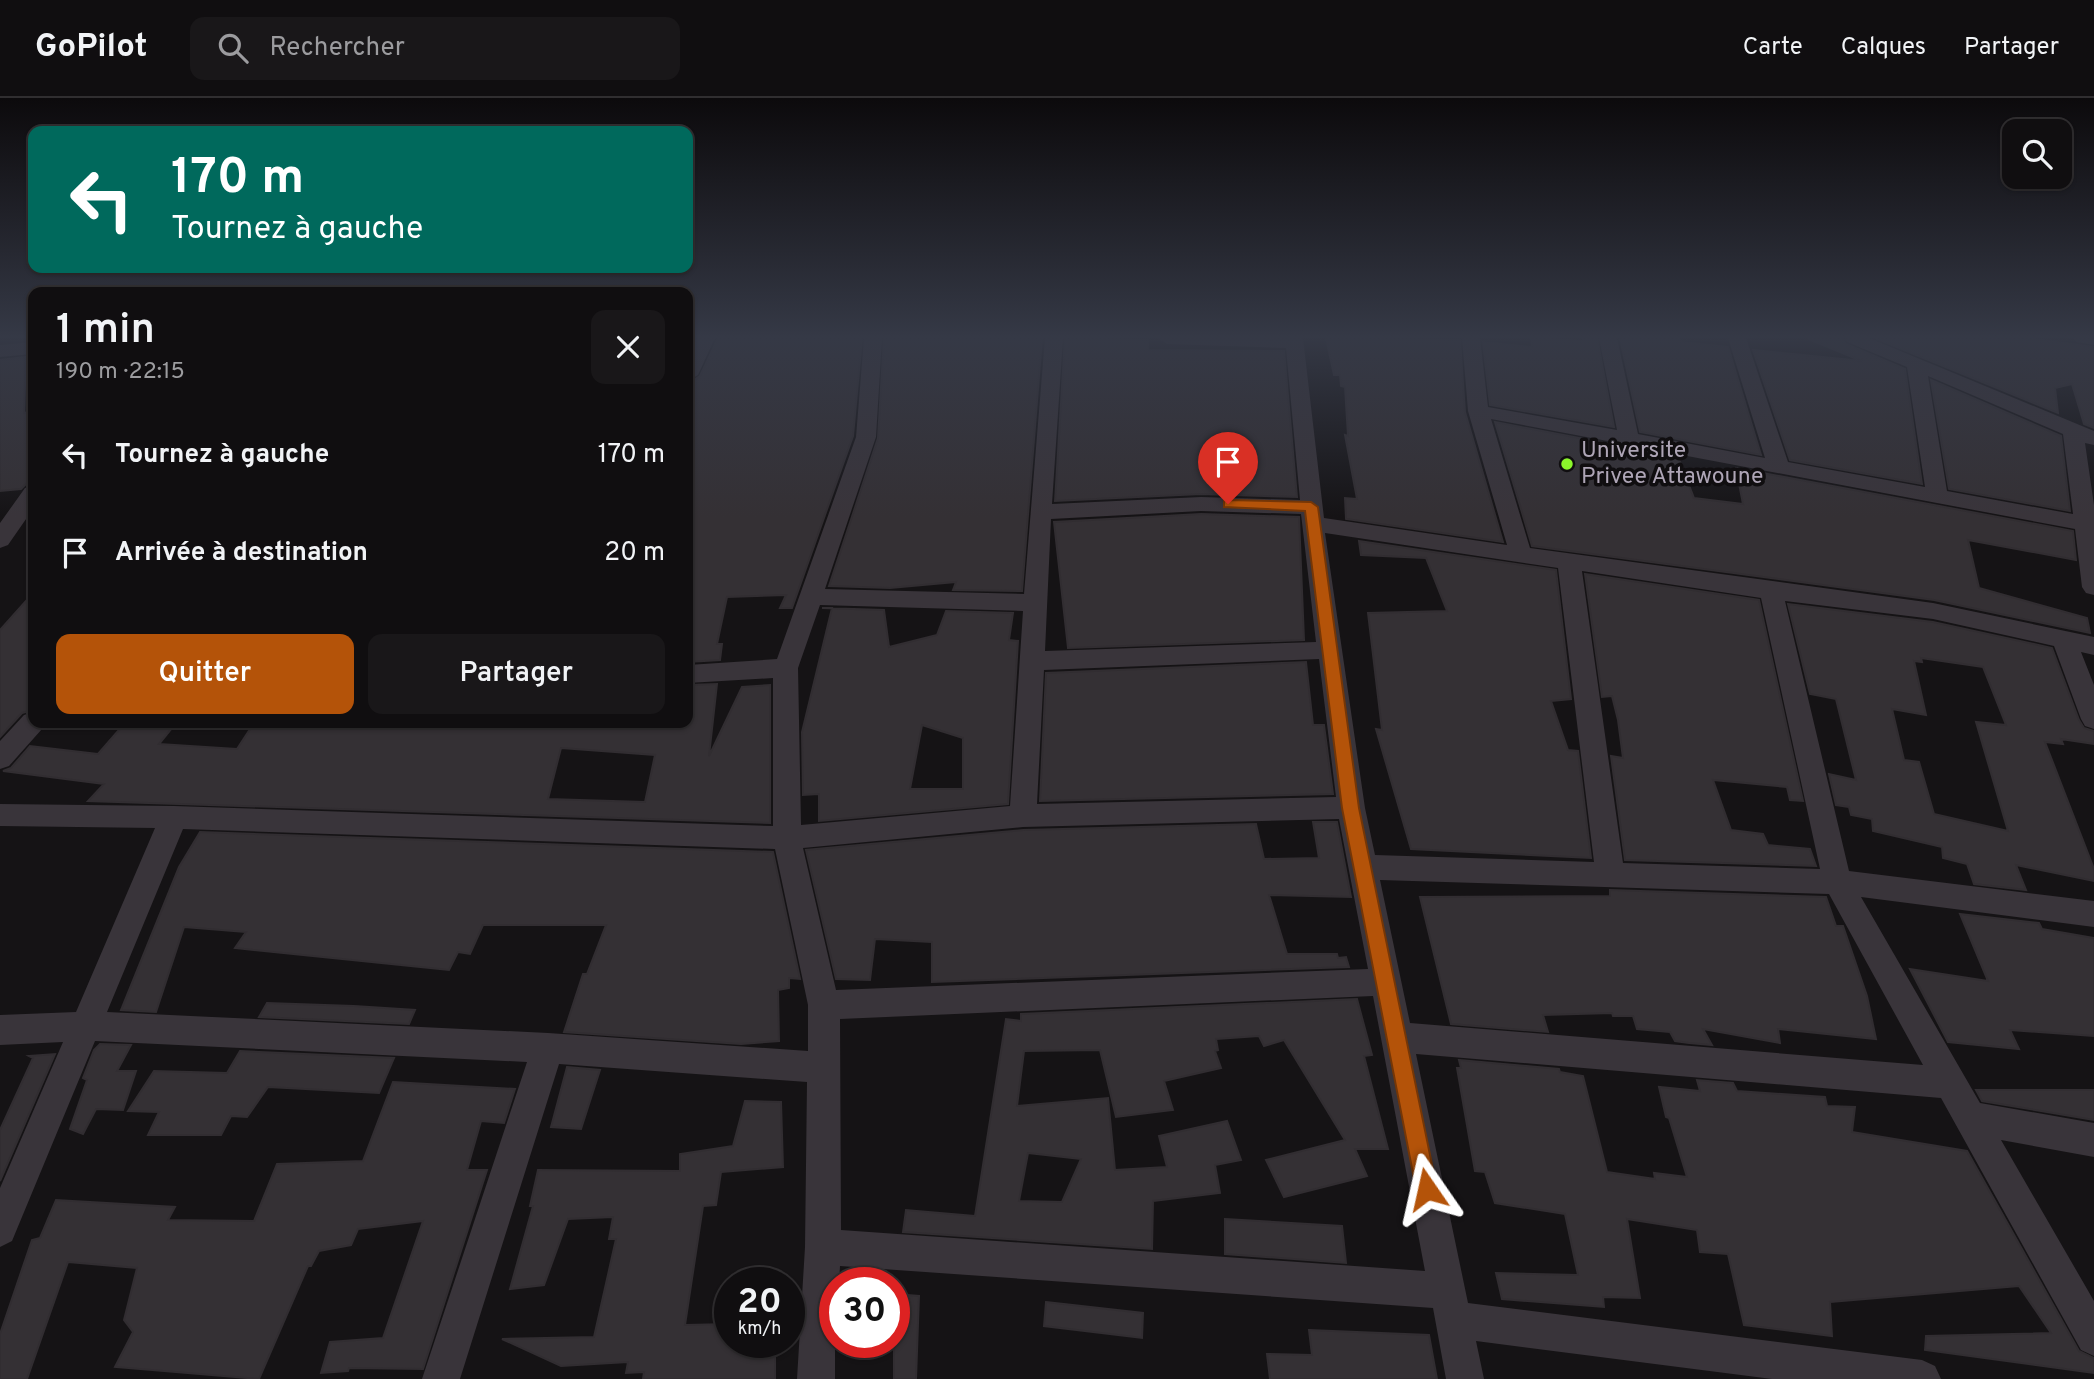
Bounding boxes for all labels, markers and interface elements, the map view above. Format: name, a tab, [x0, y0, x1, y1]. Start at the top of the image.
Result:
search box	[190, 17, 680, 80]
text: GoPilot	[35, 27, 148, 69]
icon: search	[214, 29, 252, 67]
text: Rechercher	[270, 32, 405, 65]
text: Carte	[1743, 33, 1803, 63]
text: Calques	[1841, 33, 1926, 63]
text: Partager	[1964, 33, 2059, 63]
map controls	[2002, 119, 2072, 189]
button: search	[2002, 119, 2072, 189]
text: 170 m	[171, 149, 304, 211]
icon: left	[56, 154, 147, 245]
text: Tournez à gauche	[171, 210, 423, 250]
text: 1 min	[56, 305, 155, 358]
button: close	[591, 310, 665, 384]
text: 190 m · 22:15	[56, 358, 185, 387]
pin	[1198, 432, 1258, 504]
icon: left	[56, 436, 94, 474]
place label: Universite Privee Attawoune	[1581, 437, 1763, 492]
text: Tournez à gauche	[115, 439, 329, 472]
text: 170 m	[598, 439, 665, 472]
icon: arrive	[1209, 443, 1247, 481]
marker: Universite Privee Attawoune	[1559, 456, 1575, 472]
icon: arrive	[56, 534, 94, 572]
text: Arrivée à destination	[115, 537, 368, 570]
text: 20 m	[604, 537, 665, 570]
button: Quitter	[56, 634, 354, 714]
button: Partager	[368, 634, 665, 714]
position arrow	[1390, 1152, 1464, 1226]
speed limit sign: 30	[819, 1267, 910, 1358]
text: 20	[737, 1281, 782, 1325]
text: km/h	[738, 1318, 781, 1341]

